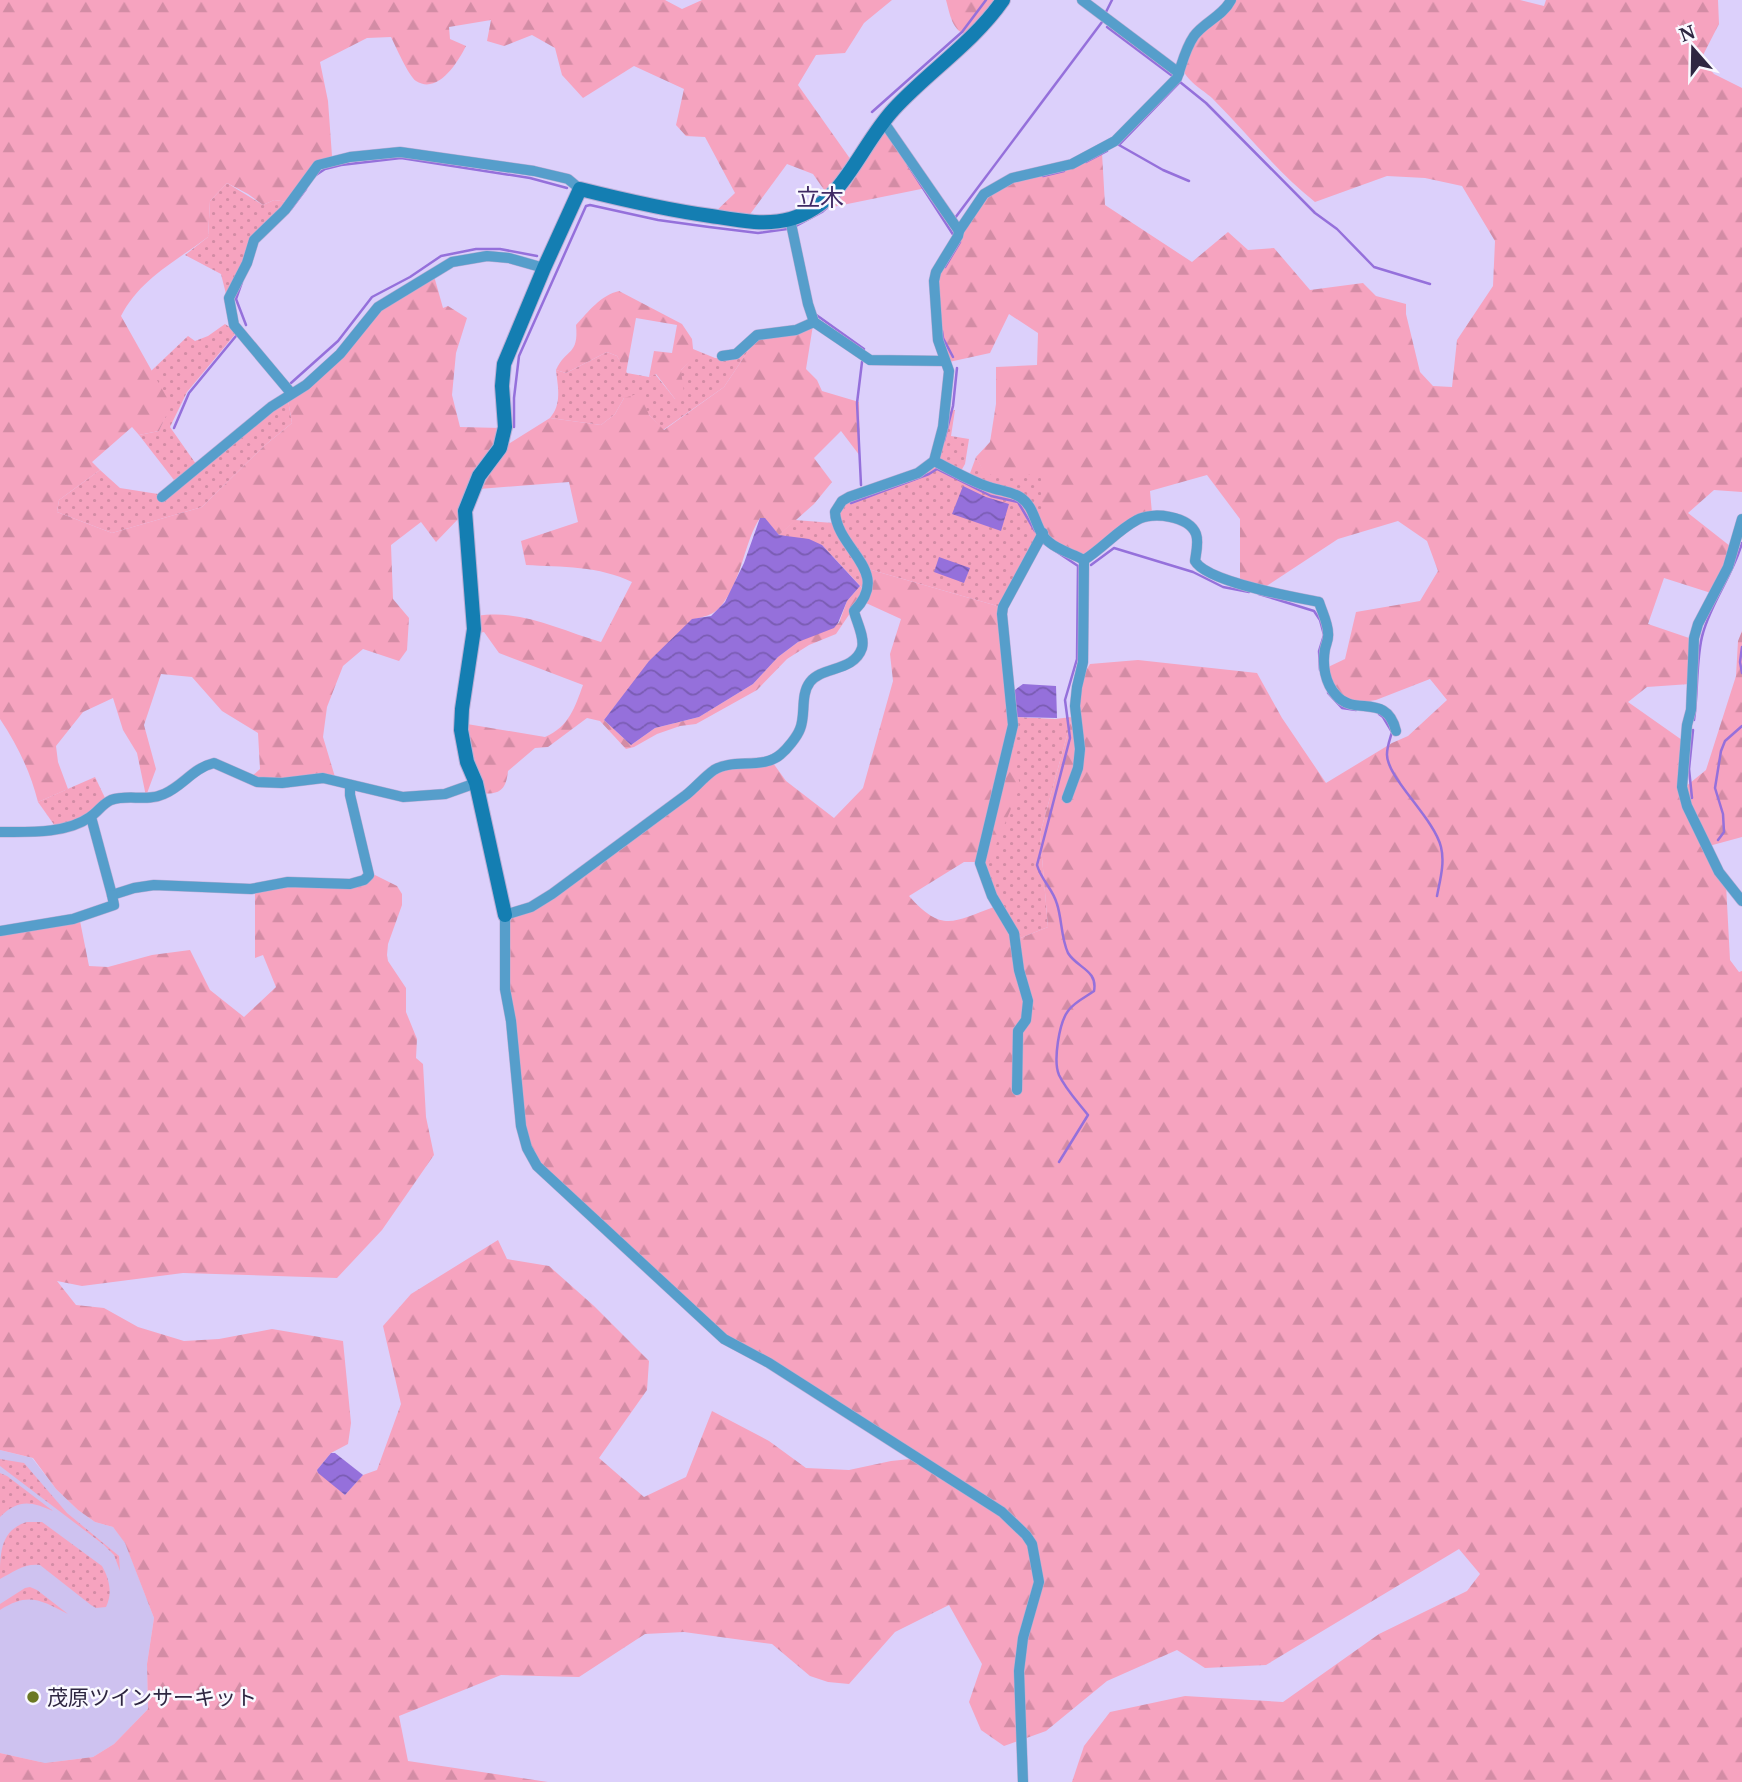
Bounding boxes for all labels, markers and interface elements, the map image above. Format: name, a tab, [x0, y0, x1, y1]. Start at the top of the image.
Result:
north arrow	[1658, 14, 1728, 84]
text: N	[1676, 18, 1699, 48]
district label: 立木	[796, 180, 844, 213]
place label: 茂原ツインサーキット	[47, 1683, 257, 1711]
marker: 茂原ツインサーキット	[25, 1689, 41, 1705]

